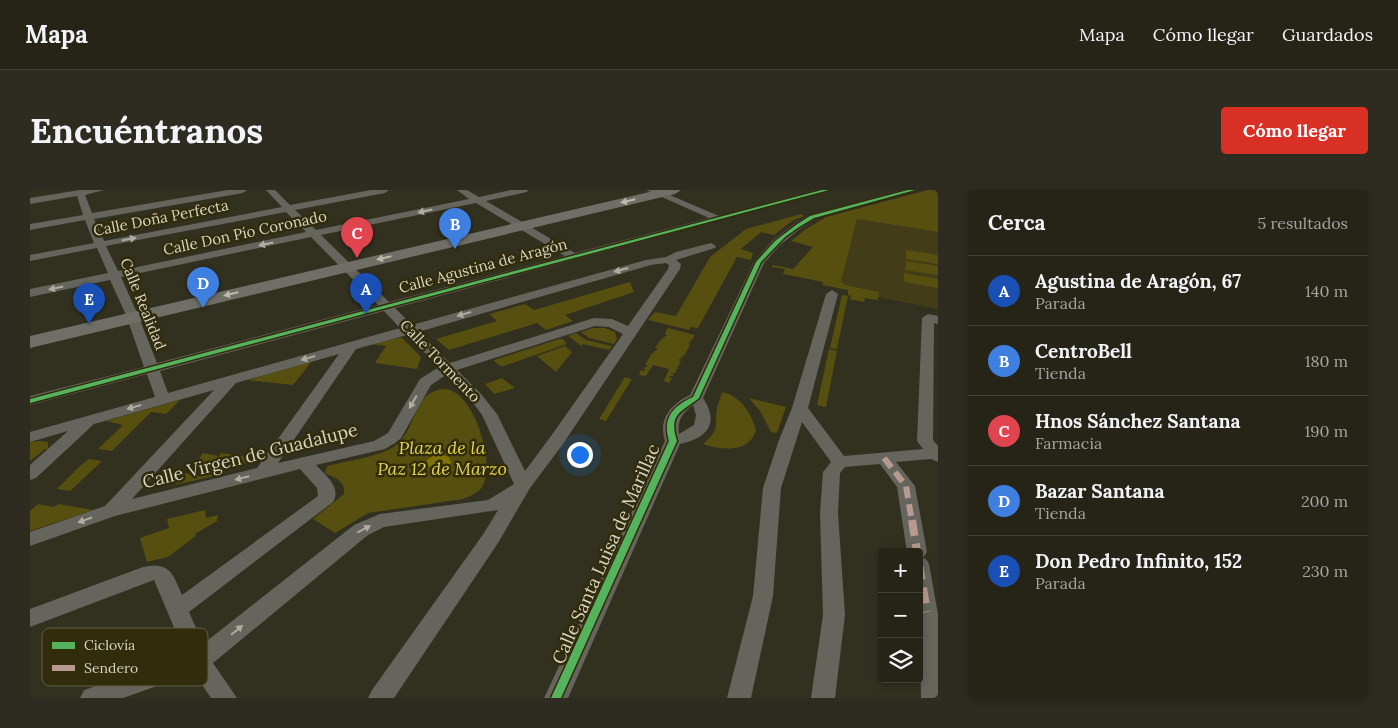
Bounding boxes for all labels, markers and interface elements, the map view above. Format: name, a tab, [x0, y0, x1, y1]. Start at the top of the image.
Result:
text: Mapa	[25, 19, 88, 50]
text: Mapa	[1079, 23, 1125, 46]
text: Cómo llegar	[1153, 23, 1254, 46]
text: Guardados	[1282, 23, 1373, 46]
button: Cómo llegar	[1221, 107, 1368, 154]
text: Encuéntranos	[30, 108, 263, 153]
street label: Calle Doña Perfecta	[92, 195, 230, 240]
one-way arrow	[620, 197, 635, 205]
street label: Calle Don Pío Coronado	[161, 206, 329, 259]
one-way arrow	[417, 207, 433, 215]
pin: B	[439, 208, 471, 249]
text: Cerca	[988, 209, 1046, 236]
text: 5 resultados	[1257, 213, 1348, 233]
pin: C	[341, 217, 373, 258]
street label: Calle Agustina de Aragón	[397, 234, 569, 297]
one-way arrow	[122, 235, 137, 243]
one-way arrow	[258, 240, 274, 248]
one-way arrow	[377, 254, 392, 262]
street label: Calle Realidad	[116, 255, 171, 353]
pin: D	[187, 267, 219, 308]
one-way arrow	[613, 267, 628, 275]
text: Agustina de Aragón, 67	[1035, 269, 1241, 293]
pin: A	[350, 273, 382, 314]
text: A	[999, 281, 1009, 301]
text: 140 m	[1305, 281, 1348, 301]
pin: E	[73, 283, 105, 324]
one-way arrow	[47, 284, 63, 292]
one-way arrow	[224, 290, 239, 298]
text: Parada	[1035, 293, 1086, 313]
one-way arrow	[457, 310, 472, 318]
street label: Calle Tormento	[396, 315, 485, 406]
text: CentroBell	[1035, 339, 1132, 363]
text: B	[999, 351, 1009, 371]
text: 180 m	[1305, 351, 1348, 371]
one-way arrow	[300, 354, 315, 362]
text: Tienda	[1035, 363, 1086, 383]
one-way arrow	[409, 396, 418, 409]
one-way arrow	[127, 403, 142, 411]
text: Hnos Sánchez Santana	[1035, 409, 1241, 433]
street label: Calle Virgen de Guadalupe	[140, 418, 360, 493]
text: C	[998, 421, 1010, 441]
text: 190 m	[1304, 421, 1348, 441]
text: Farmacia	[1035, 433, 1102, 453]
park label: Plaza de la Paz 12 de Marzo	[377, 436, 507, 480]
street label: Calle Santa Luisa de Marillac	[547, 440, 665, 667]
your location	[567, 442, 593, 468]
one-way arrow	[234, 474, 249, 482]
text: Bazar Santana	[1035, 479, 1165, 503]
text: D	[998, 491, 1010, 511]
text: 200 m	[1301, 491, 1348, 511]
text: Tienda	[1035, 503, 1086, 523]
one-way arrow	[77, 517, 92, 525]
one-way arrow	[356, 525, 371, 533]
map controls	[878, 548, 923, 683]
button: +	[878, 548, 923, 593]
text: Don Pedro Infinito, 152	[1035, 549, 1242, 573]
text: E	[999, 561, 1009, 581]
text: 230 m	[1302, 561, 1348, 581]
text: Parada	[1035, 573, 1086, 593]
button: −	[878, 593, 923, 638]
one-way arrow	[230, 624, 242, 636]
legend	[42, 628, 208, 686]
text: Ciclovía	[84, 636, 135, 654]
button: layers	[878, 638, 923, 683]
text: Sendero	[84, 659, 138, 677]

